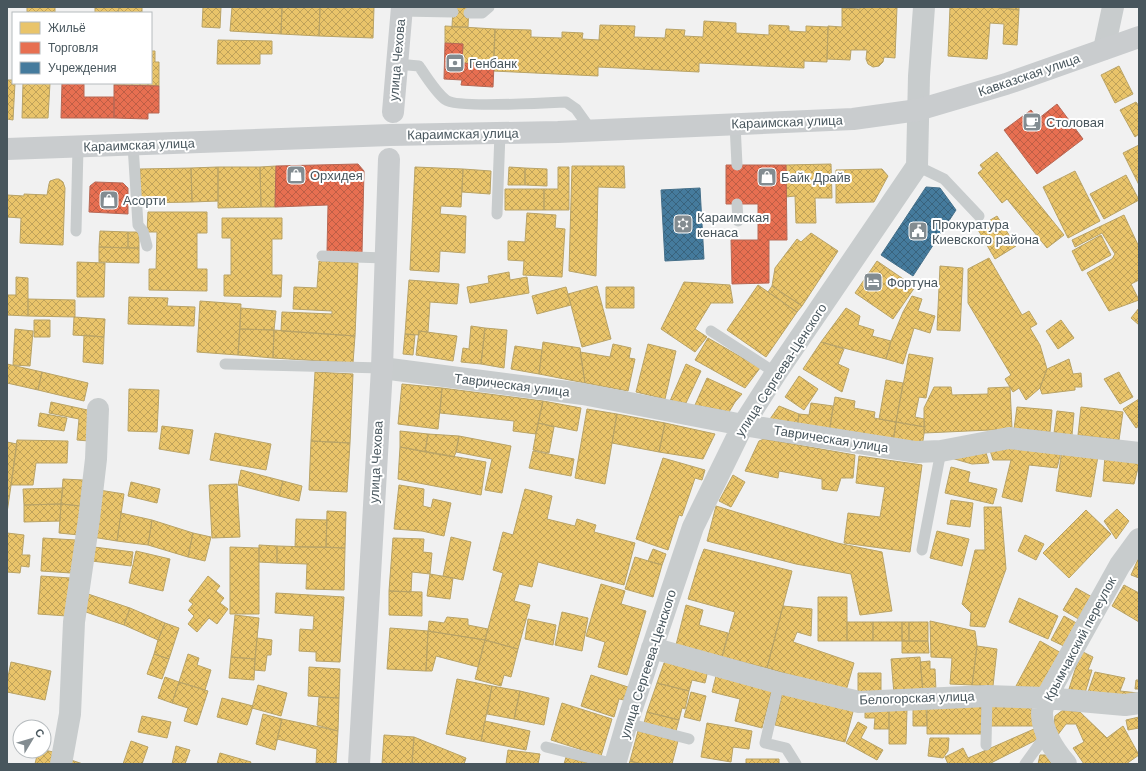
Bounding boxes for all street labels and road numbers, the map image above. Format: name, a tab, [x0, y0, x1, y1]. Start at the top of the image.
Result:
street label: улица Чехова	[386, 17, 408, 102]
street label: Кавказская улица	[976, 50, 1083, 99]
street label: Караимская улица	[731, 113, 844, 131]
street label: Караимская улица	[407, 126, 520, 142]
street label: Караимская улица	[83, 136, 196, 154]
street label: улица Сергеева-Ценского	[732, 301, 830, 439]
street label: Таврическая улица	[453, 370, 571, 400]
street label: улица Чехова	[366, 420, 386, 504]
street label: Таврическая улица	[772, 423, 890, 456]
street label: Крымчакский переулок	[1041, 574, 1119, 704]
street label: улица Сергеева-Ценского	[617, 588, 679, 740]
street label: Белогорская улица	[859, 688, 976, 708]

